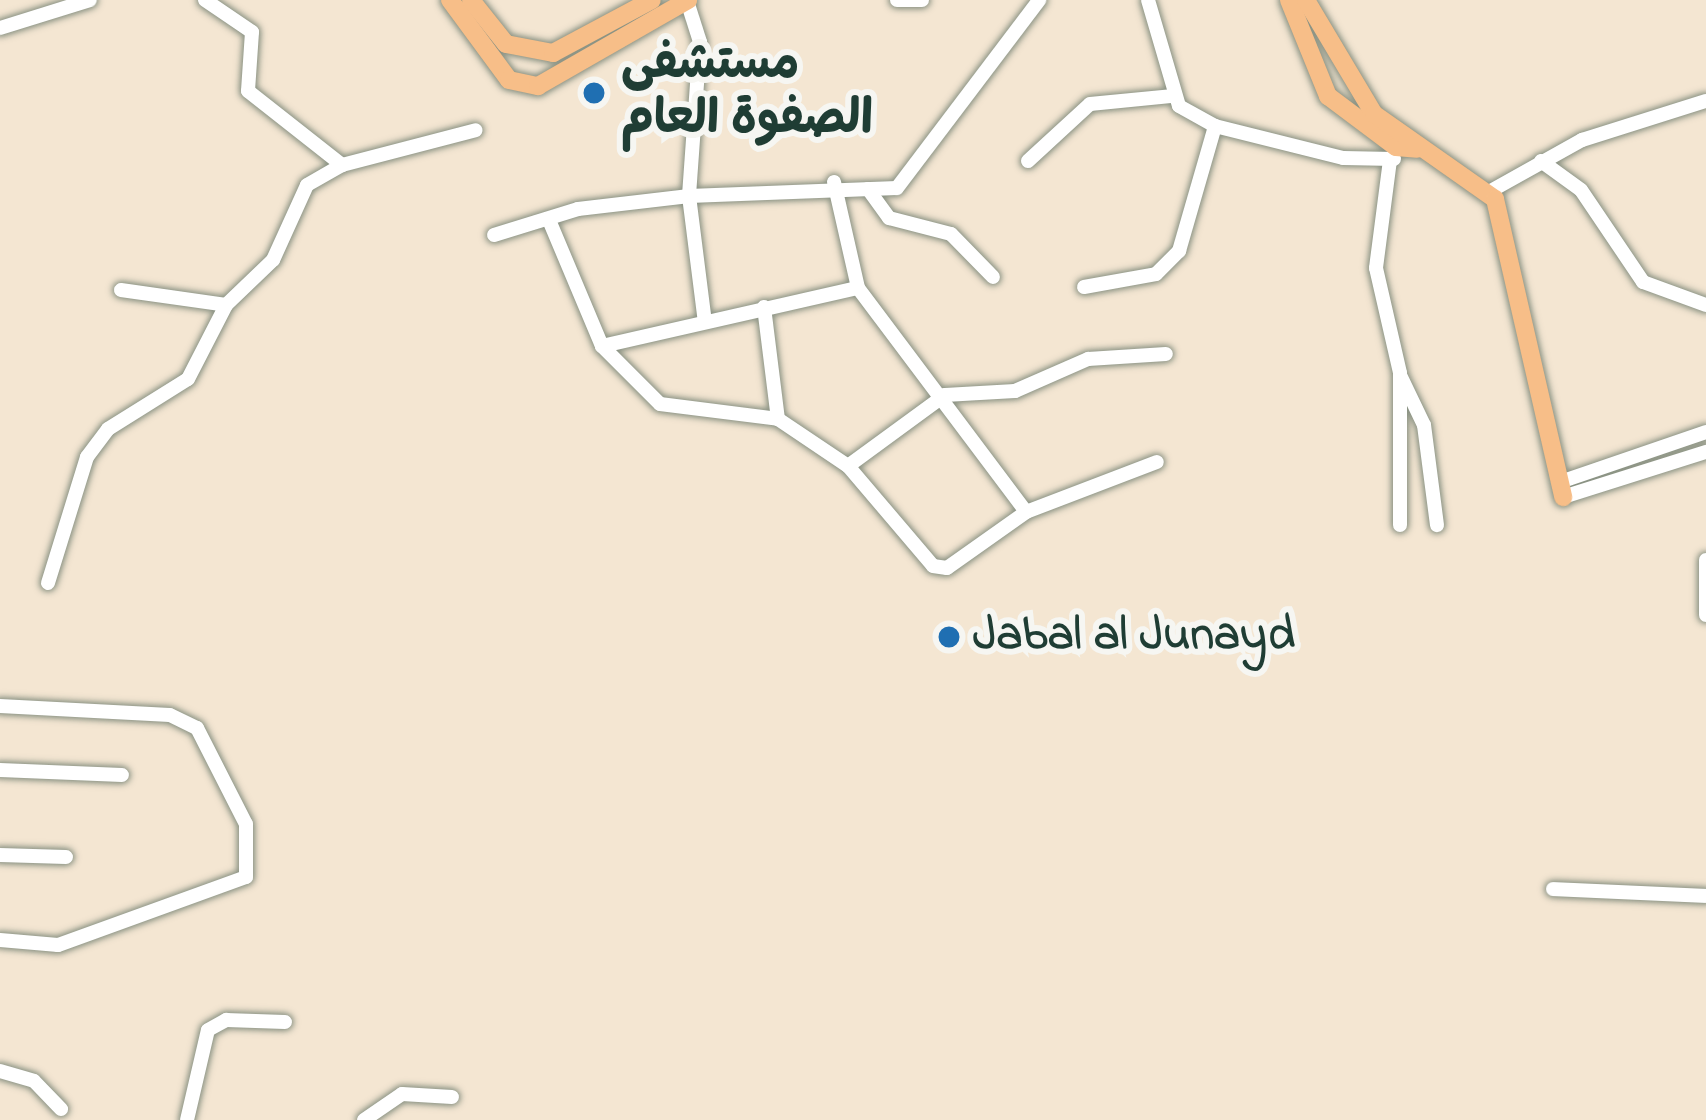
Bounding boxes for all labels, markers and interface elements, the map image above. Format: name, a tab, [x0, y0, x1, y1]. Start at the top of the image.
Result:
place label: مستشفى الصفوة العام	[621, 36, 873, 149]
marker: مستشفى الصفوة العام	[578, 77, 610, 109]
place label: Jabal al Junayd	[973, 608, 1295, 666]
marker: Jabal al Junayd	[936, 624, 962, 650]

